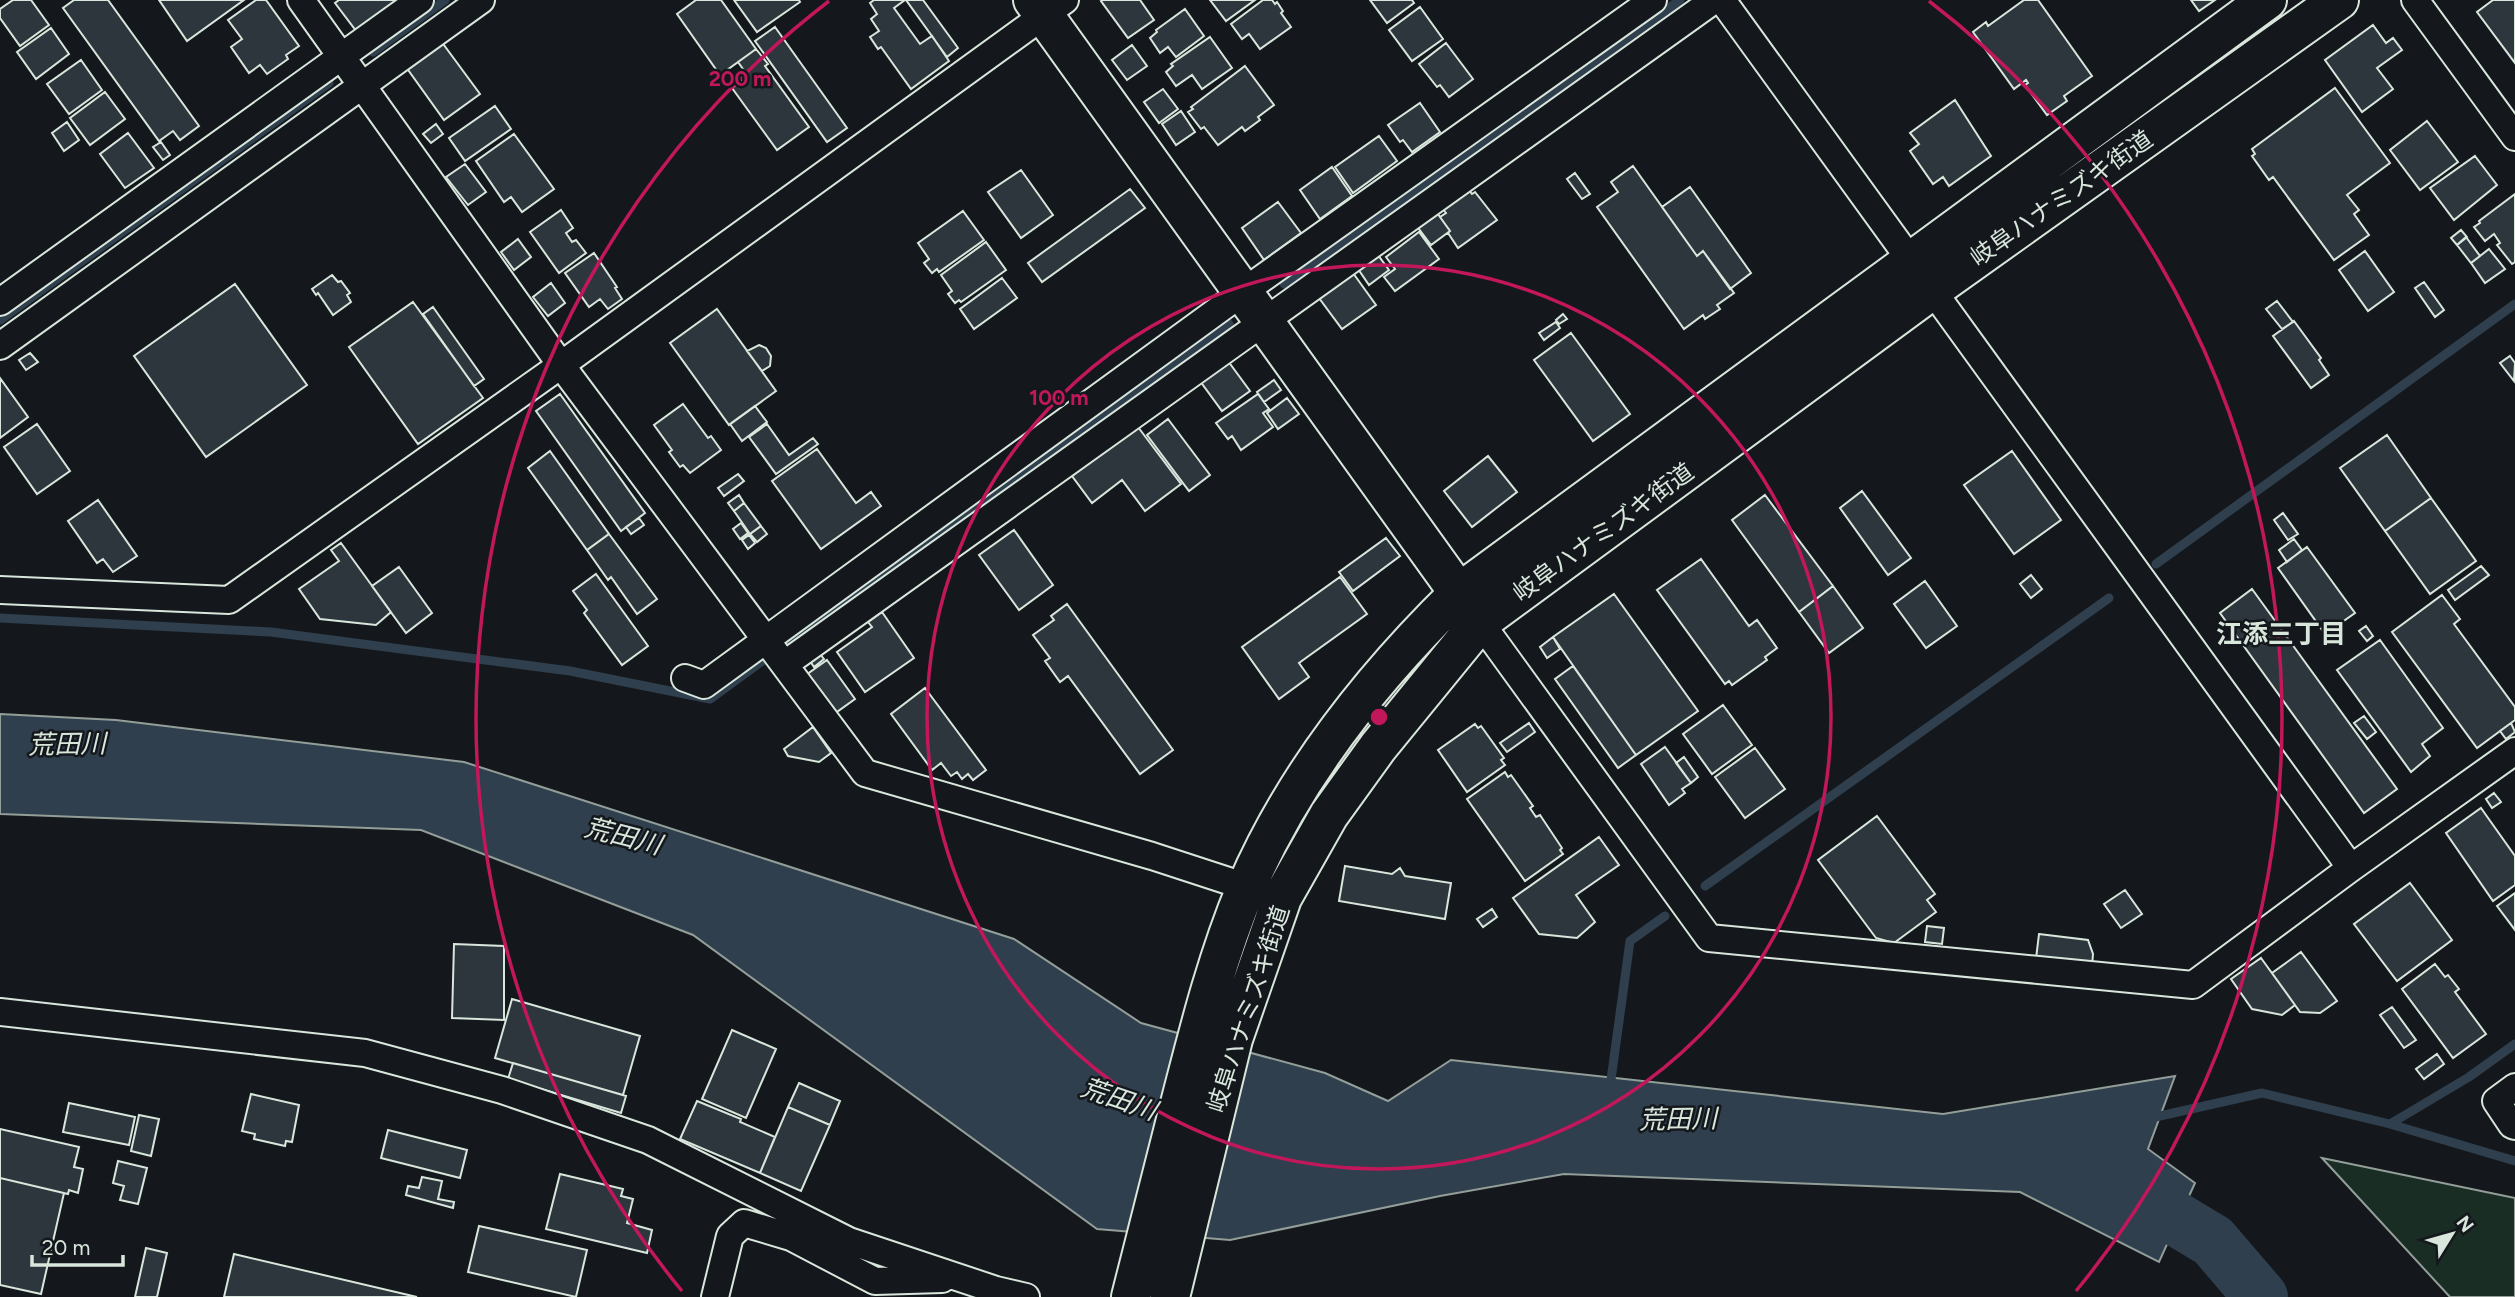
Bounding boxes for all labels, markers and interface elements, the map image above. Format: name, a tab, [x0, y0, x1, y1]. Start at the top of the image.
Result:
text: 200 m	[709, 66, 771, 91]
street label: 岐阜ハナミズキ街道	[1964, 124, 2158, 272]
text: 100 m	[1029, 385, 1089, 410]
street label: 岐阜ハナミズキ街道	[1507, 457, 1699, 607]
district label: 江添三丁目	[2216, 618, 2346, 650]
centre of rings	[1367, 705, 1391, 729]
water label: 荒田川	[28, 727, 109, 761]
water label: 荒田川	[581, 811, 668, 862]
street label: 岐阜ハナミズキ街道	[1201, 902, 1295, 1116]
water label: 荒田川	[1077, 1071, 1164, 1128]
water label: 荒田川	[1639, 1102, 1720, 1136]
north arrow	[2417, 1199, 2487, 1269]
text: N	[2452, 1211, 2479, 1237]
scale bar	[32, 1224, 122, 1268]
text: 20 m	[42, 1235, 90, 1260]

